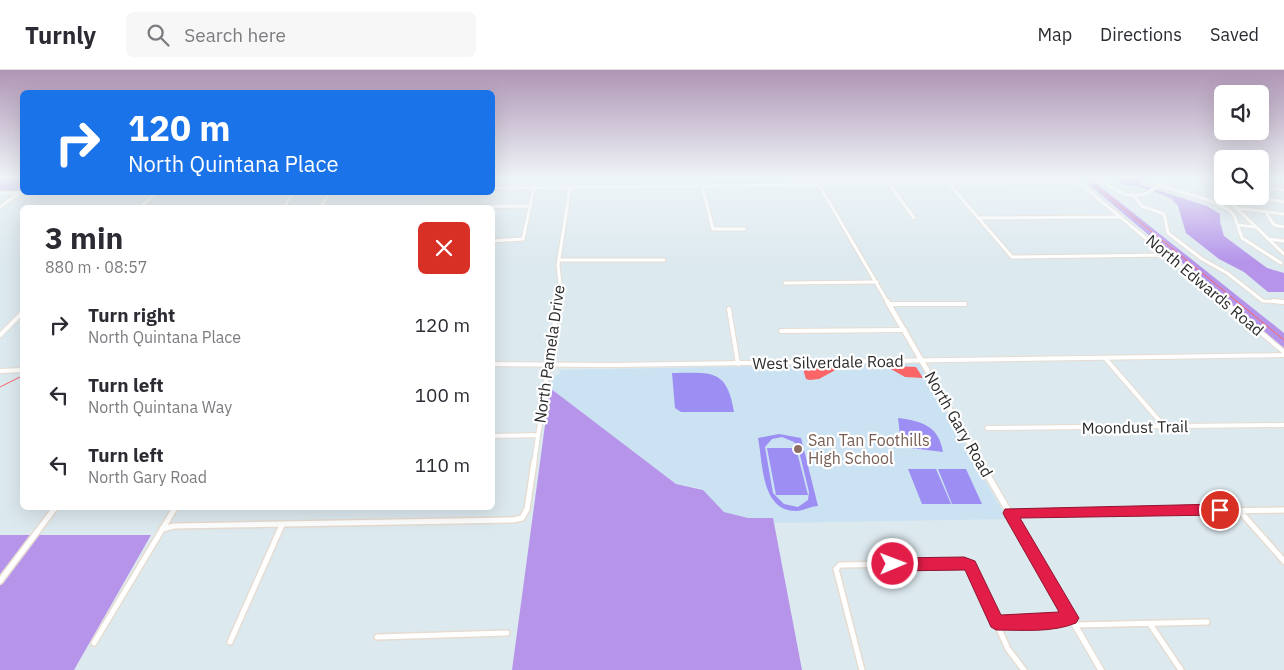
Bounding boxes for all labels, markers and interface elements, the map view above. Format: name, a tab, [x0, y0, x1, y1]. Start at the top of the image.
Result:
search box	[126, 12, 476, 57]
text: Turnly	[25, 19, 96, 51]
icon: search	[144, 21, 172, 49]
text: Search here	[184, 23, 286, 47]
text: Map	[1037, 23, 1072, 46]
text: Directions	[1100, 23, 1182, 46]
text: Saved	[1210, 23, 1259, 46]
map controls	[1214, 85, 1269, 205]
button: sound	[1214, 85, 1269, 140]
text: 120 m	[128, 105, 231, 151]
icon: right	[45, 110, 110, 175]
text: North Quintana Place	[128, 149, 339, 178]
button: search	[1214, 150, 1269, 205]
text: 3 min	[45, 218, 123, 257]
button: close	[418, 222, 470, 274]
street label: North Edwards Road	[1142, 230, 1268, 340]
text: 880 m · 08:57	[45, 257, 147, 277]
street label: North Pamela Drive	[529, 283, 569, 424]
text: Turn right	[88, 303, 175, 327]
icon: right	[45, 311, 73, 339]
text: 120 m	[415, 313, 470, 337]
text: North Quintana Place	[88, 327, 241, 347]
street label: West Silverdale Road	[752, 351, 904, 373]
street label: North Gary Road	[921, 367, 997, 481]
text: Turn left	[88, 373, 164, 397]
icon: left	[45, 381, 73, 409]
text: 100 m	[415, 383, 470, 407]
text: North Quintana Way	[88, 397, 232, 417]
street label: Moondust Trail	[1082, 416, 1188, 438]
place label: San Tan Foothills High School	[808, 430, 930, 468]
text: Turn left	[88, 443, 164, 467]
marker: San Tan Foothills High School	[792, 443, 804, 455]
icon: left	[45, 451, 73, 479]
text: 110 m	[415, 453, 470, 477]
text: North Gary Road	[88, 467, 207, 487]
pin	[1199, 489, 1241, 531]
icon: arrive	[1206, 496, 1234, 524]
position arrow	[866, 537, 918, 589]

